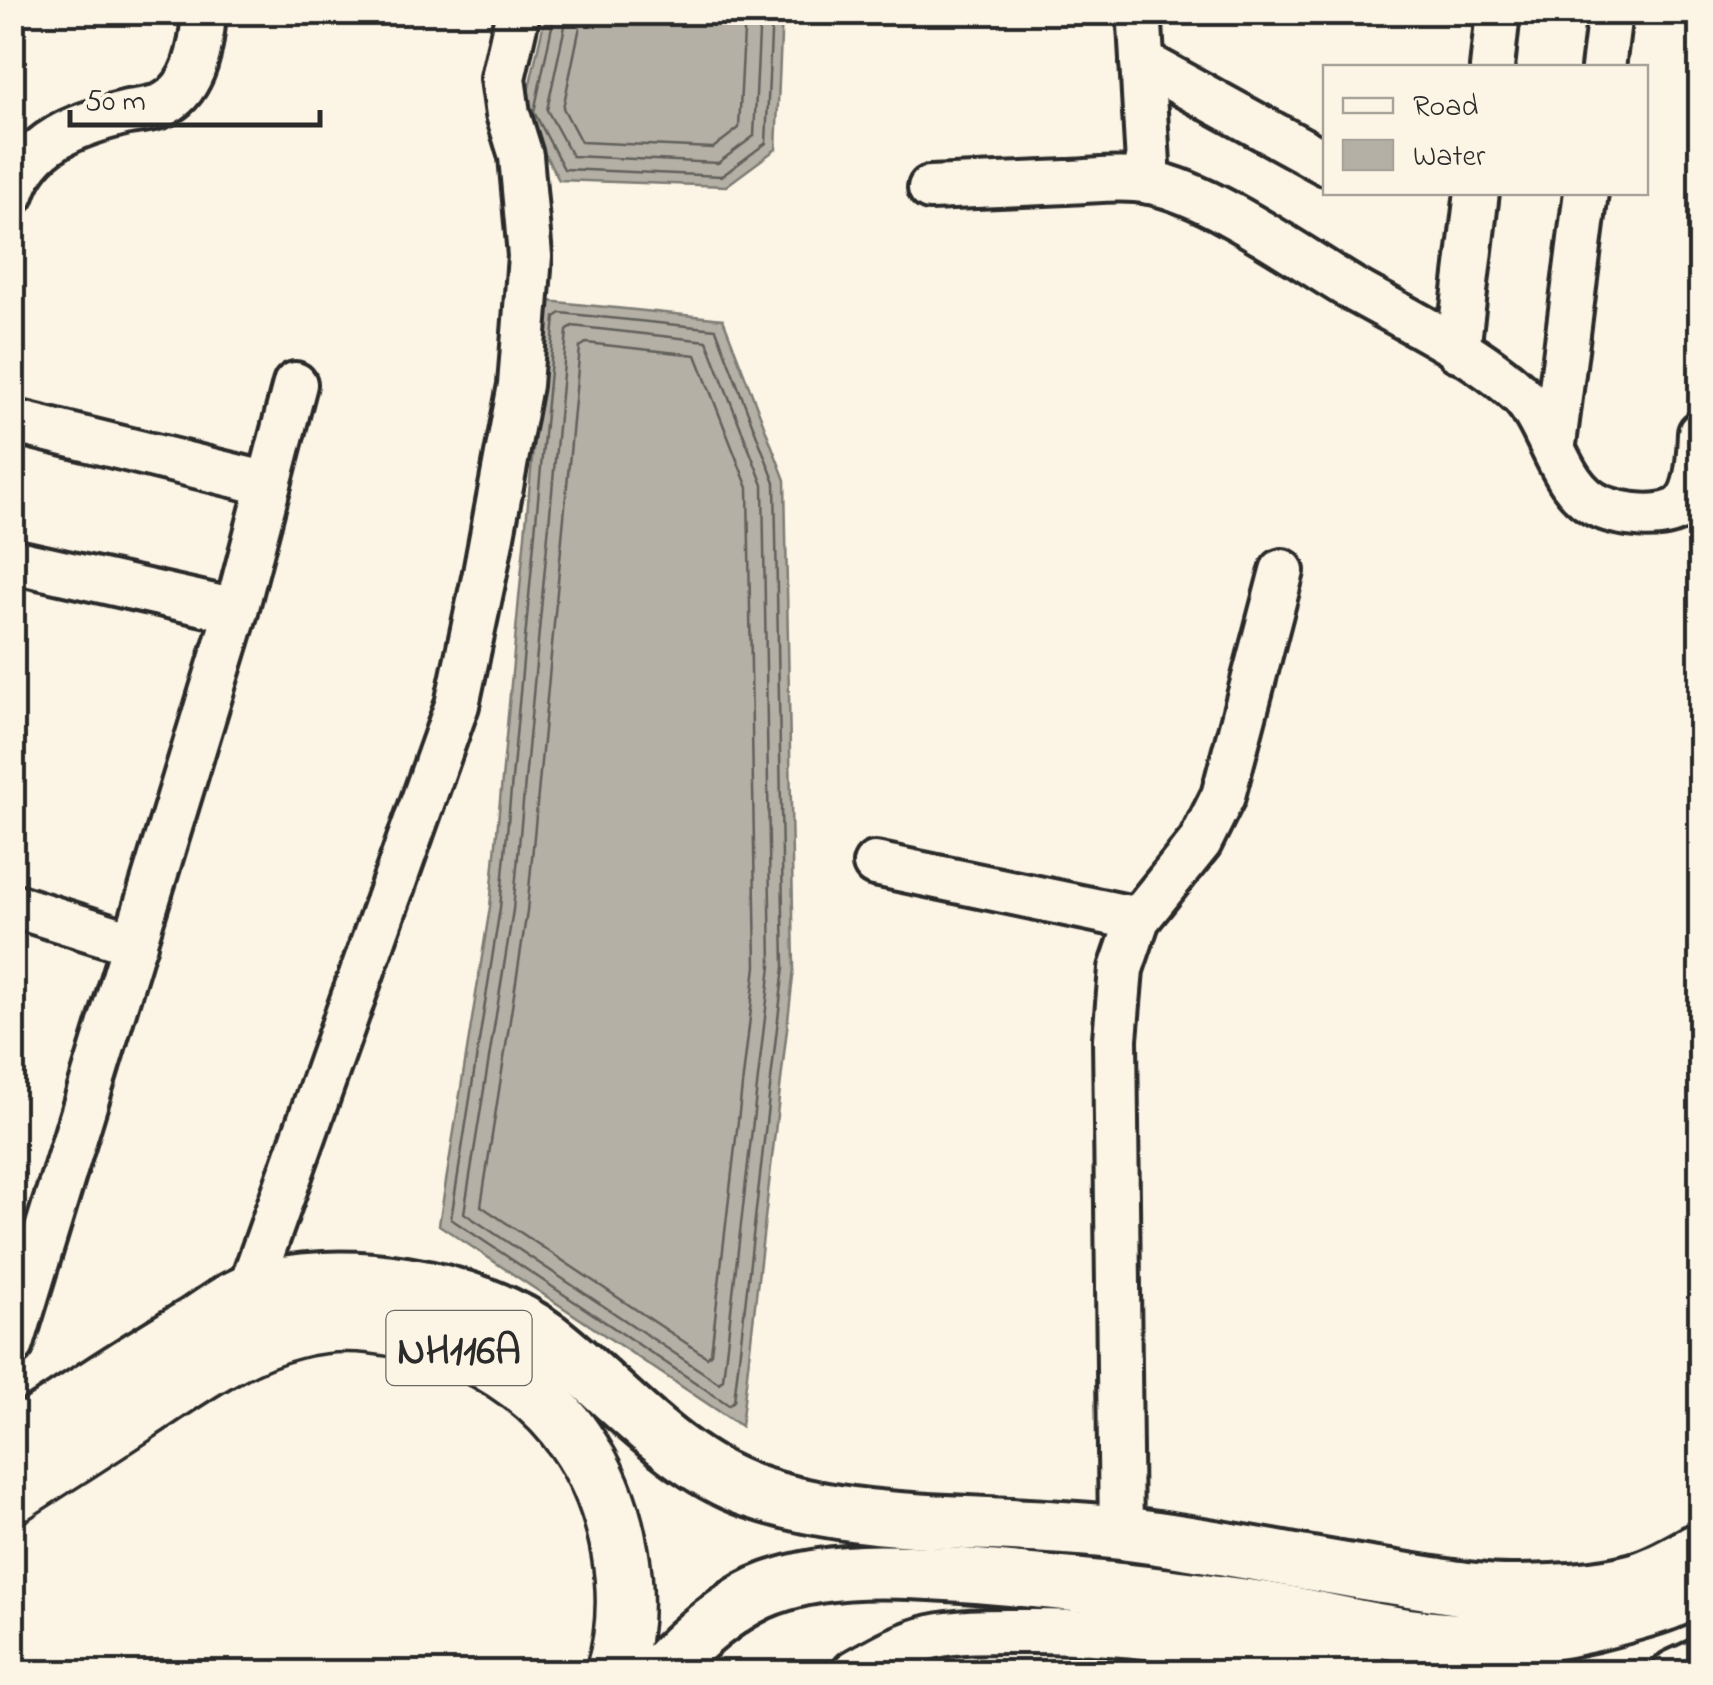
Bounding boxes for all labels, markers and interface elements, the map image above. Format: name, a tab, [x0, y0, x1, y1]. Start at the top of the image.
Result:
scale bar	[70, 65, 320, 127]
legend	[1323, 65, 1648, 195]
text: 50 m	[85, 81, 146, 125]
text: Road	[1413, 86, 1478, 130]
text: Water	[1413, 136, 1486, 180]
road number: NH116A	[386, 1311, 532, 1385]

